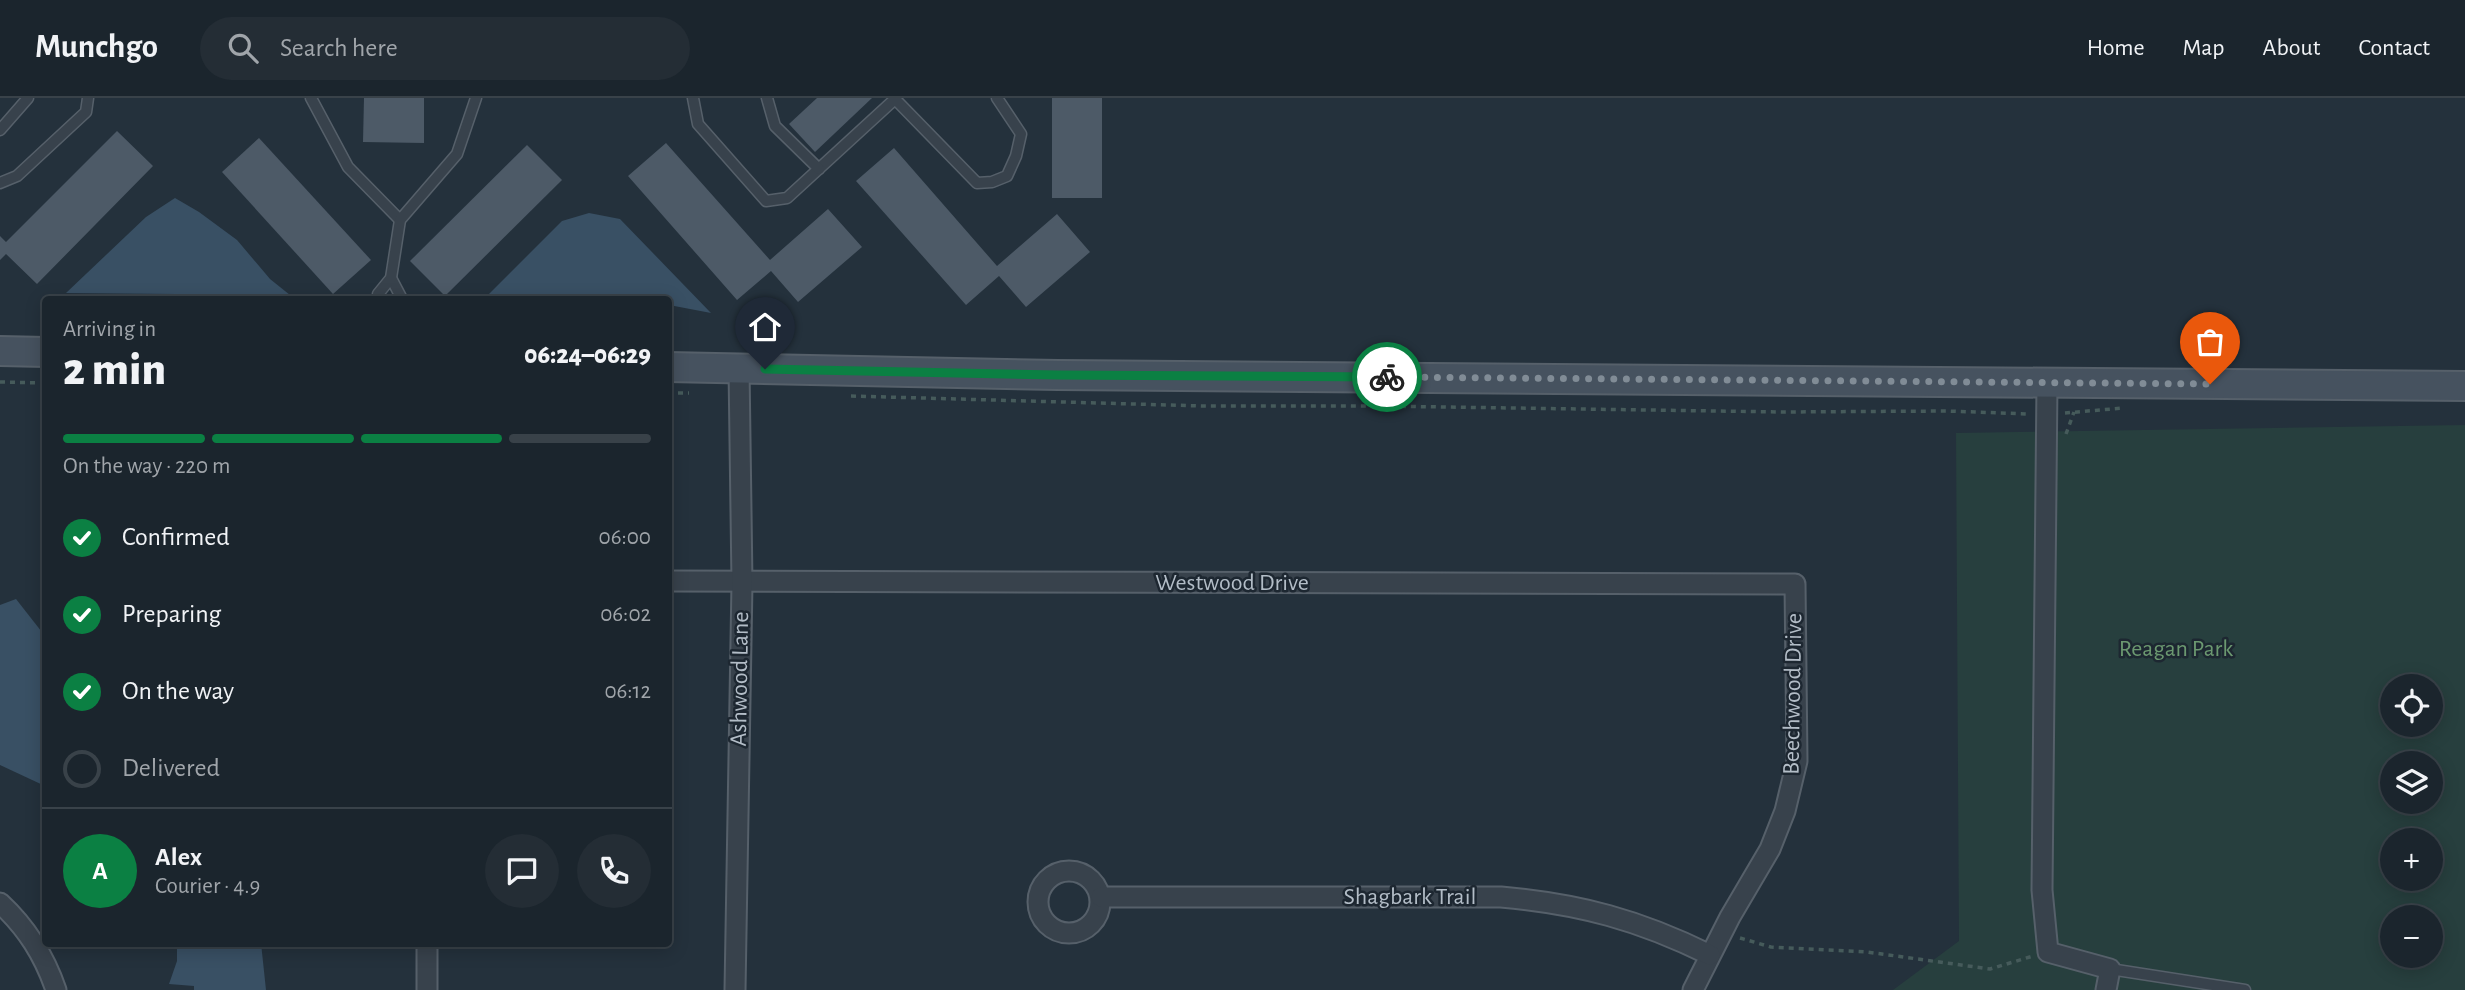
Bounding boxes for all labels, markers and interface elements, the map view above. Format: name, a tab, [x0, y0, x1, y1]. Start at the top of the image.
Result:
search box	[200, 17, 690, 80]
icon: search	[224, 29, 262, 67]
text: Munchgo	[35, 31, 158, 64]
text: Search here	[280, 35, 398, 61]
text: Home	[2087, 36, 2145, 60]
text: Map	[2183, 36, 2225, 60]
text: About	[2263, 36, 2320, 60]
text: Contact	[2358, 36, 2430, 60]
pin	[735, 297, 795, 369]
icon: home	[746, 308, 784, 346]
pin	[2180, 312, 2240, 384]
text: Arriving in	[63, 318, 156, 341]
icon: bag	[2191, 323, 2229, 361]
text: 06:24–06:29	[524, 342, 651, 368]
courier	[1352, 342, 1422, 412]
text: 2 min	[63, 347, 166, 393]
icon: bike	[1368, 358, 1406, 396]
text: On the way · 220 m	[63, 455, 230, 478]
icon: check	[63, 519, 101, 557]
text: Confirmed	[122, 524, 230, 550]
text: 06:00	[598, 526, 651, 549]
street label: Westwood Drive	[1155, 571, 1309, 595]
icon: check	[63, 596, 101, 634]
text: Preparing	[122, 601, 221, 627]
text: 06:02	[600, 603, 651, 626]
street label: Ashwood Lane	[727, 611, 753, 747]
street label: Beechwood Drive	[1780, 613, 1806, 775]
park label: Reagan Park	[2119, 637, 2233, 661]
icon: check	[63, 673, 101, 711]
map controls	[2380, 674, 2443, 968]
button: locate	[2380, 674, 2443, 737]
text: On the way	[122, 678, 234, 704]
text: 06:12	[604, 680, 651, 703]
button: layers	[2380, 751, 2443, 814]
text: Delivered	[122, 755, 220, 781]
button: +	[2380, 828, 2443, 891]
button: chat	[485, 834, 559, 908]
button: phone	[577, 834, 651, 908]
text: Alex	[155, 844, 202, 870]
text: A	[92, 858, 108, 884]
text: Courier · 4.9	[155, 875, 260, 898]
street label: Shagbark Trail	[1344, 885, 1476, 909]
button: −	[2380, 905, 2443, 968]

